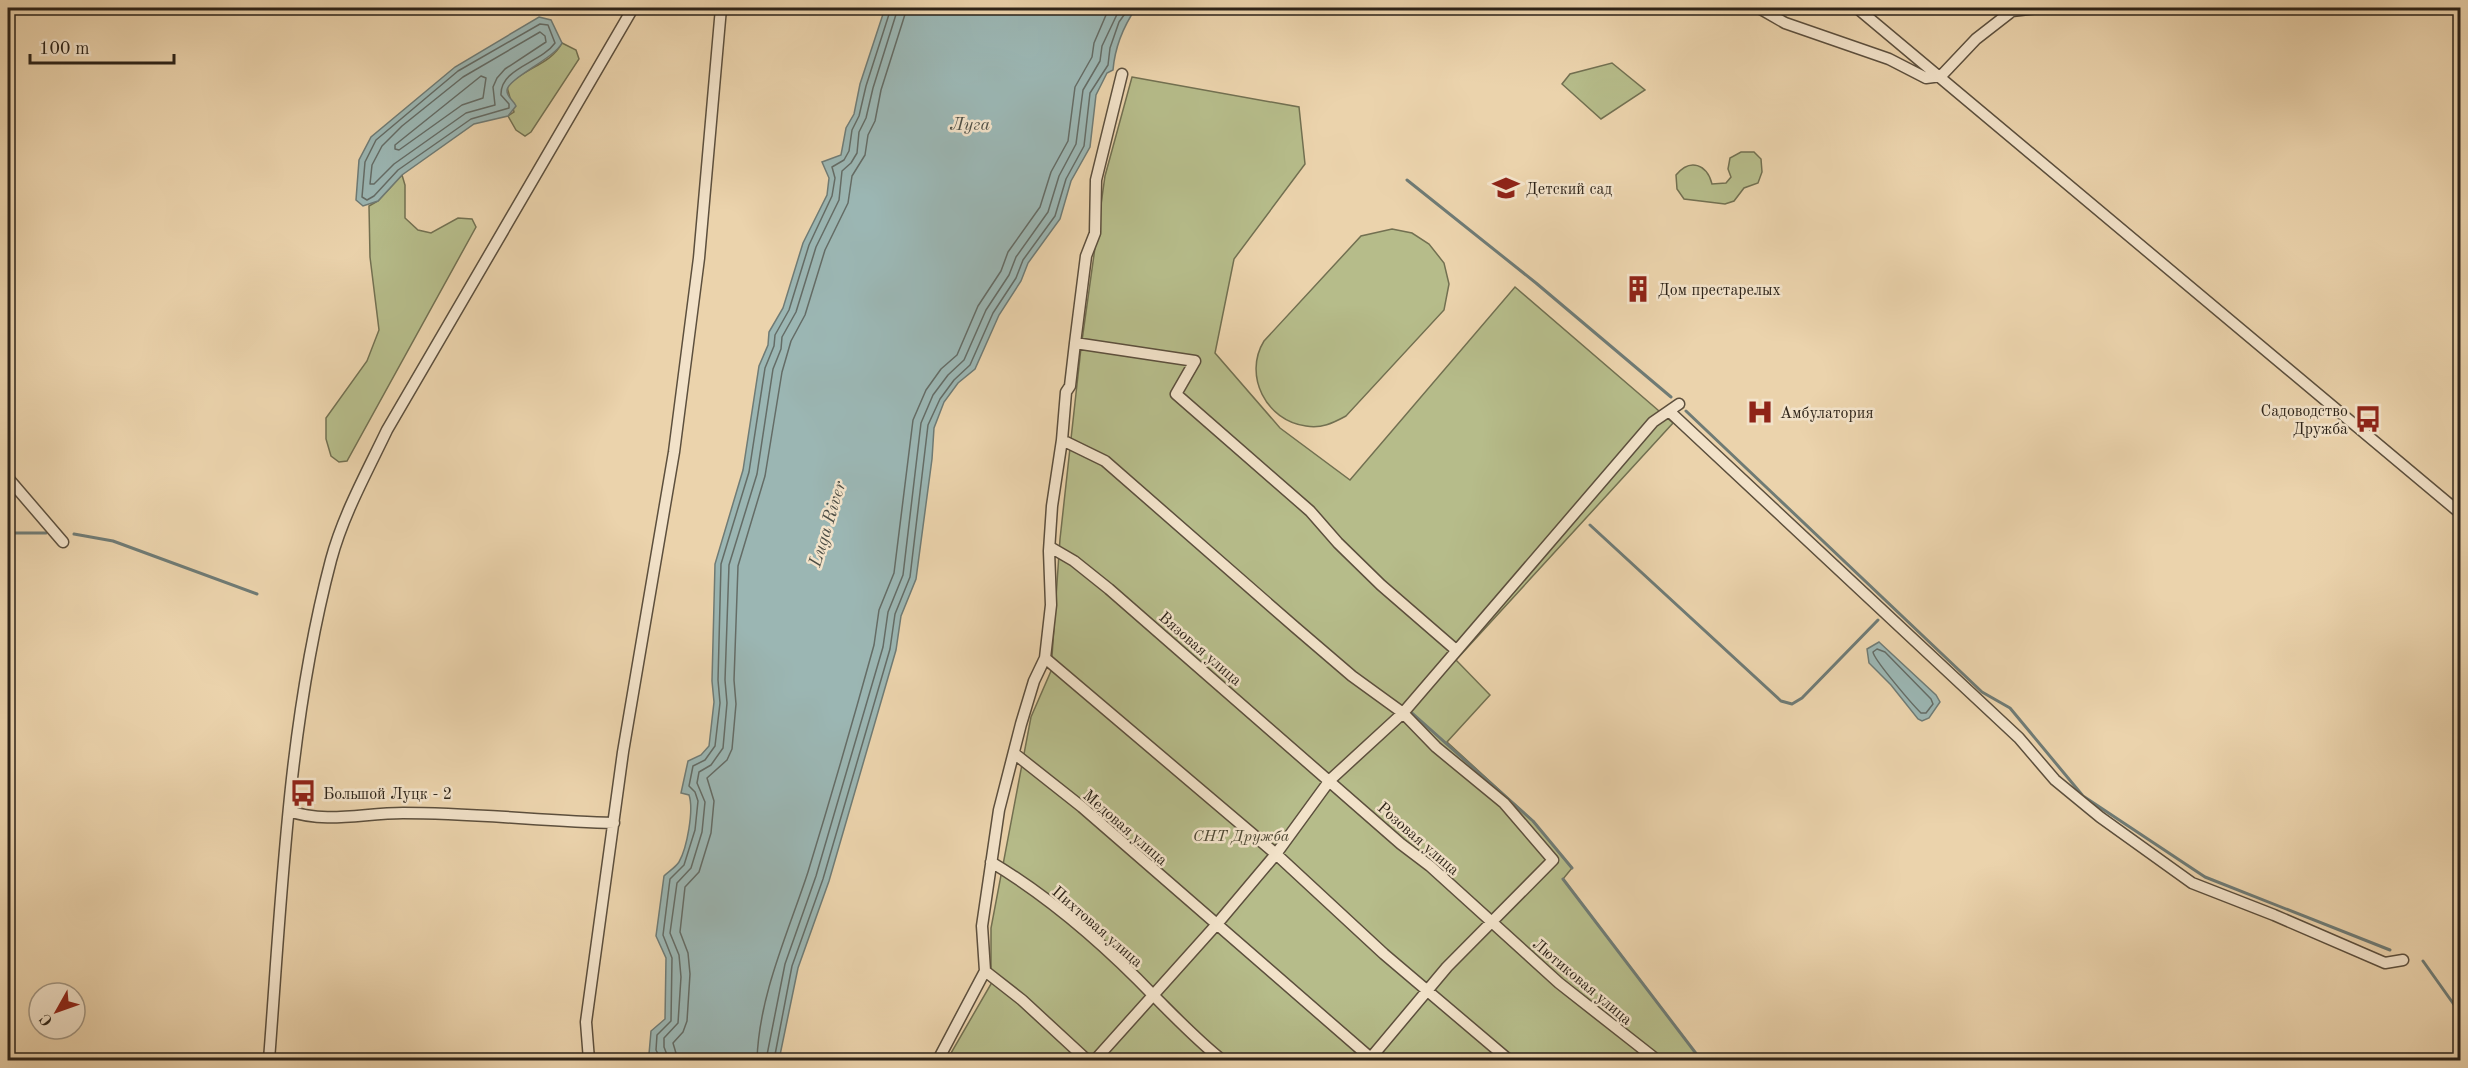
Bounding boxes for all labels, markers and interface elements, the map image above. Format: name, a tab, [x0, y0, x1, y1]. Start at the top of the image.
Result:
scale bar	[30, 27, 174, 65]
text: 100 m	[39, 40, 90, 58]
water label: Луга	[950, 116, 991, 134]
school or university icon: Детский сад	[1491, 173, 1521, 203]
place label: Детский сад	[1526, 182, 1612, 198]
building icon: Дом престарелых	[1623, 274, 1653, 304]
place label: Дом престарелых	[1658, 283, 1781, 299]
hospital icon: Амбулатория	[1745, 397, 1775, 427]
place label: Садоводство Дружба	[2260, 404, 2348, 438]
bus stop icon: Садоводство Дружба	[2353, 404, 2383, 434]
place label: Амбулатория	[1780, 406, 1874, 422]
water label: Luga River	[806, 478, 850, 570]
street label: Вязовая улица	[1155, 610, 1244, 690]
bus stop icon: Большой Луцк - 2	[288, 778, 318, 808]
place label: Большой Луцк - 2	[323, 787, 452, 803]
street label: Медовая улица	[1079, 788, 1170, 869]
street label: Розовая улица	[1374, 800, 1462, 879]
park label: СНТ Дружба	[1193, 829, 1290, 845]
street label: Пихтовая улица	[1048, 884, 1145, 971]
street label: Лютиковая улица	[1529, 936, 1635, 1029]
north arrow	[27, 981, 87, 1041]
text: С	[38, 1010, 57, 1029]

